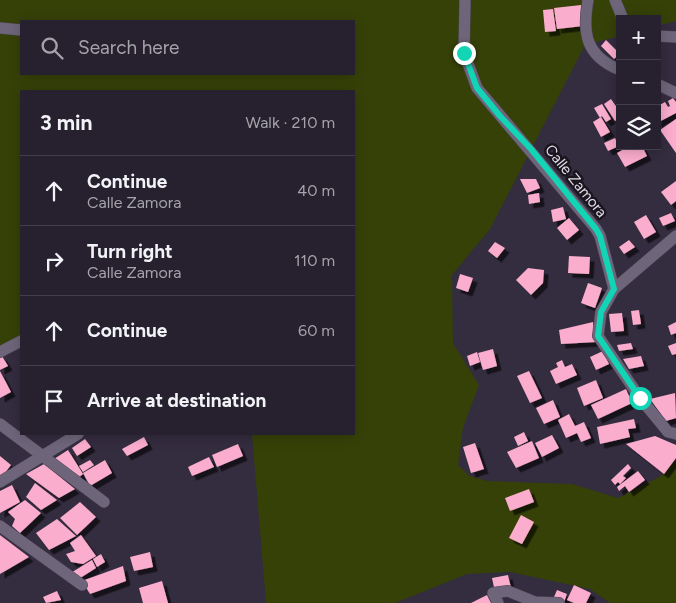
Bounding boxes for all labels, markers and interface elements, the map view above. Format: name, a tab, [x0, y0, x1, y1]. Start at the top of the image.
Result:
map controls	[616, 15, 661, 150]
button: +	[616, 15, 661, 60]
search box	[20, 20, 355, 75]
icon: search	[38, 34, 66, 62]
text: Search here	[78, 36, 180, 59]
route end	[453, 42, 476, 65]
button: −	[616, 60, 661, 105]
button: layers	[616, 105, 661, 150]
text: 3 min	[40, 110, 92, 135]
text: Walk · 210 m	[246, 113, 335, 132]
street label: Calle Zamora	[541, 141, 611, 221]
text: Continue	[87, 170, 167, 193]
icon: ahead	[40, 177, 68, 205]
text: 40 m	[297, 181, 335, 200]
text: Calle Zamora	[87, 193, 181, 212]
text: Turn right	[87, 240, 173, 263]
icon: right	[40, 247, 68, 275]
text: 110 m	[294, 251, 335, 270]
text: Calle Zamora	[87, 263, 181, 282]
icon: ahead	[40, 317, 68, 345]
text: Continue	[87, 319, 167, 342]
text: 60 m	[298, 321, 335, 340]
icon: arrive	[40, 387, 68, 415]
route start	[629, 387, 652, 410]
text: Arrive at destination	[87, 389, 266, 412]

